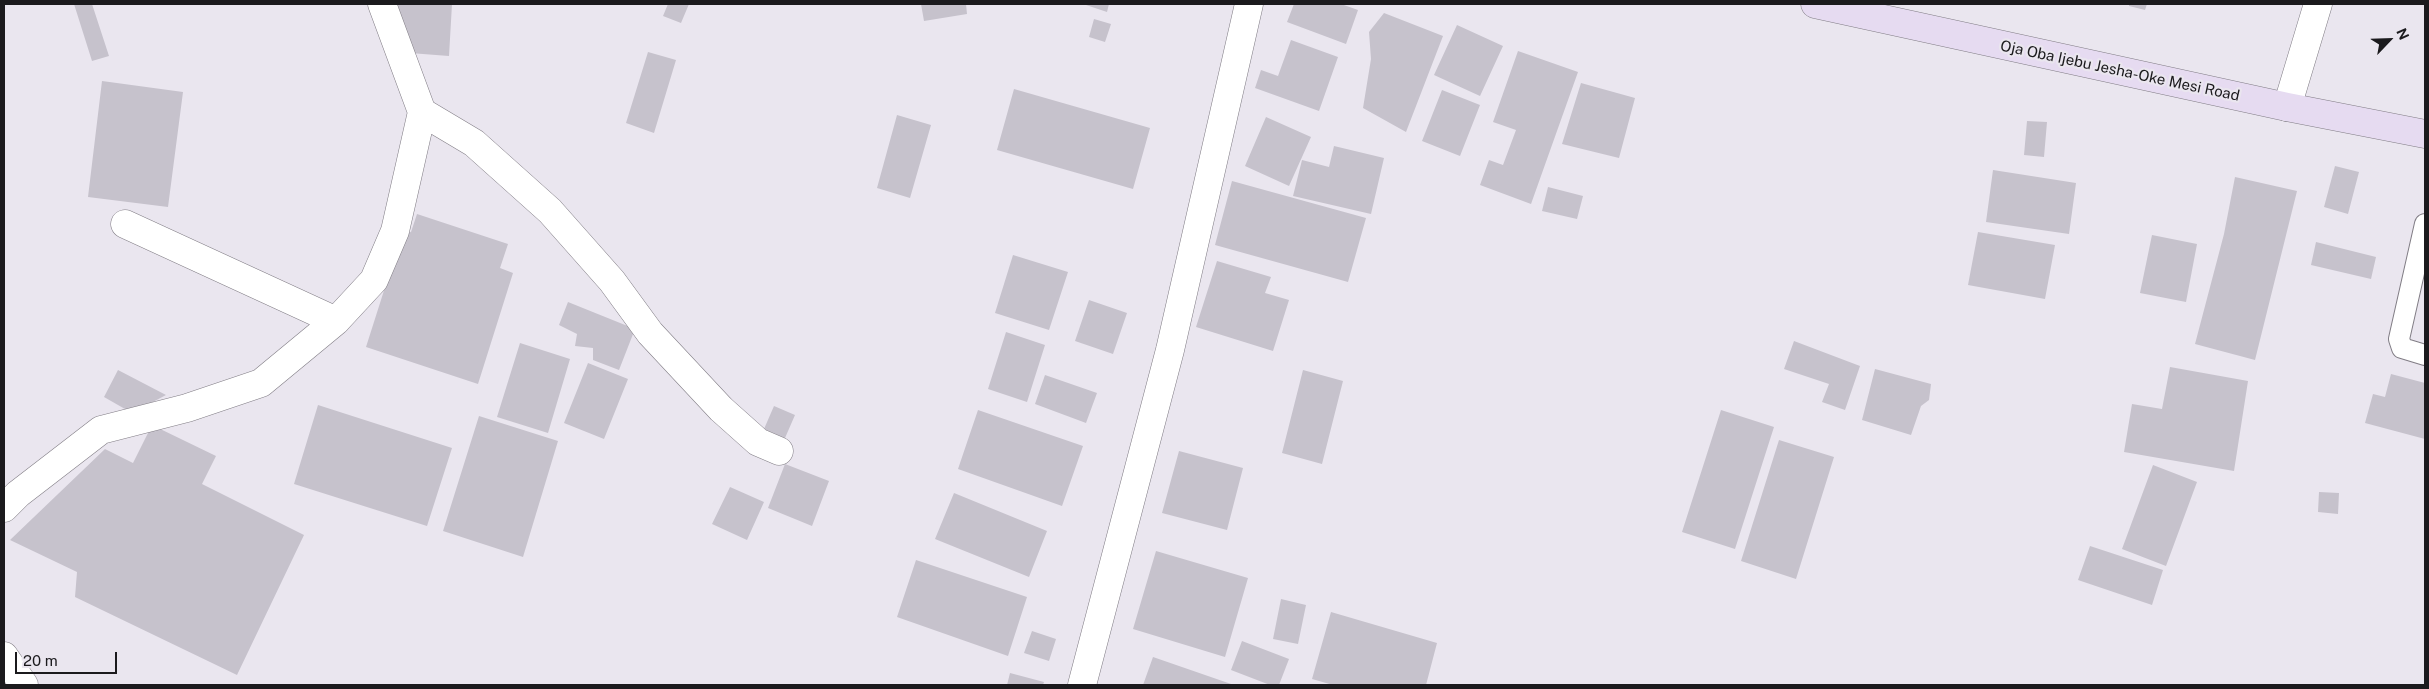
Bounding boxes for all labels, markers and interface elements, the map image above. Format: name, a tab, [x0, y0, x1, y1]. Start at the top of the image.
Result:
north arrow	[2364, 15, 2414, 65]
text: N	[2393, 26, 2412, 42]
street label: Oja Oba Ijebu Jesha-Oke Mesi Road	[1999, 37, 2241, 105]
scale bar	[18, 642, 120, 674]
text: 20 m	[23, 652, 58, 669]

